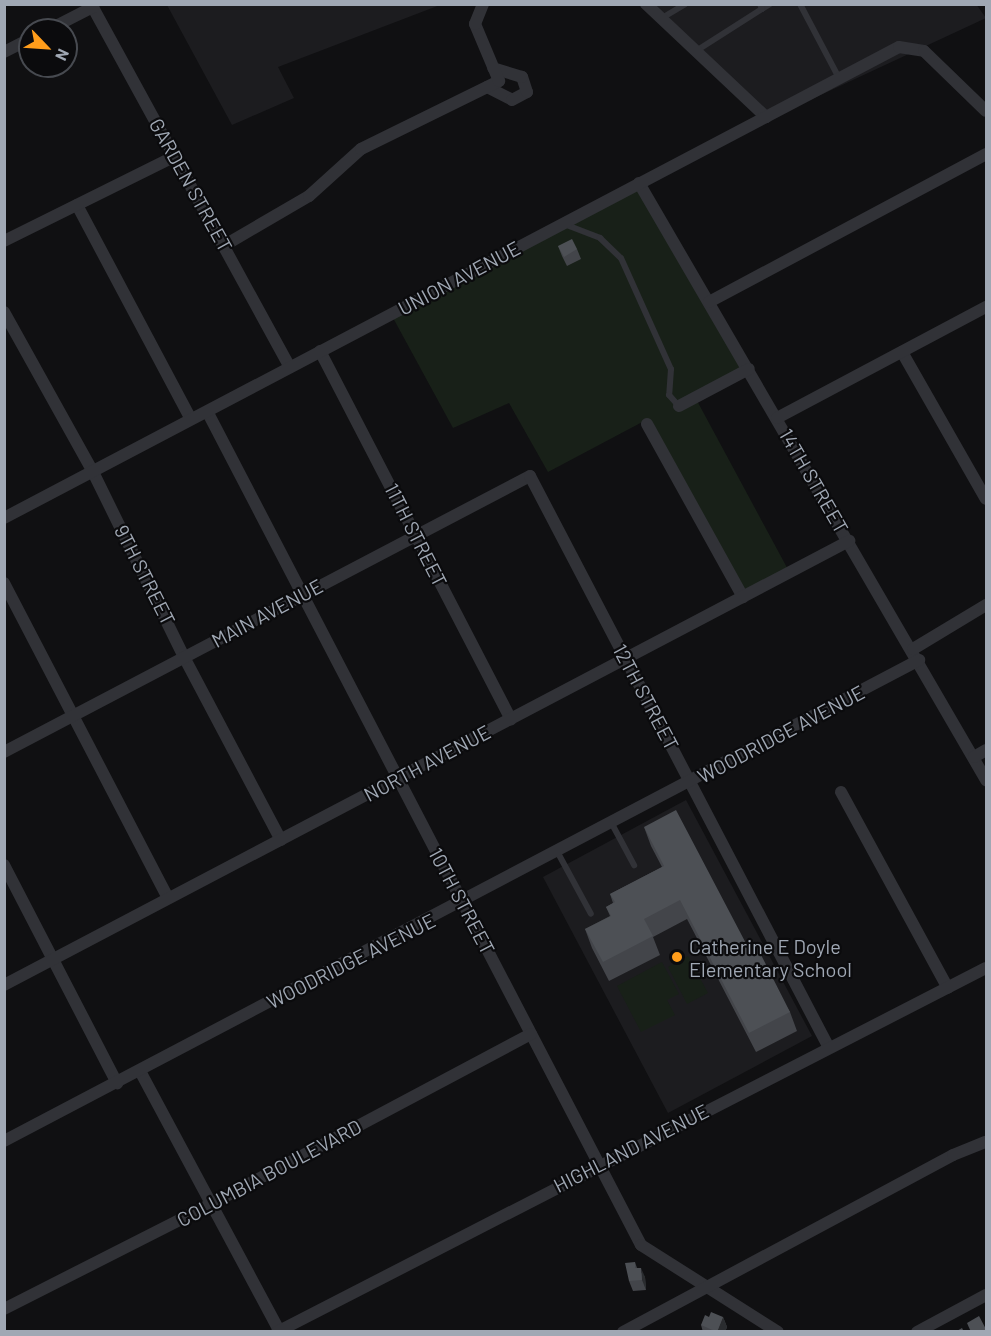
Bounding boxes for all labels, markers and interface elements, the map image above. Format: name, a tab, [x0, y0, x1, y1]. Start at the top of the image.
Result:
north arrow	[18, 18, 78, 78]
text: N	[52, 46, 74, 64]
street label: GARDEN STREET	[144, 114, 238, 256]
street label: UNION AVENUE	[394, 236, 524, 320]
street label: 14TH STREET	[774, 424, 854, 538]
street label: 11TH STREET	[380, 479, 452, 591]
street label: 9TH STREET	[109, 521, 181, 629]
street label: MAIN AVENUE	[207, 574, 327, 652]
street label: 12TH STREET	[608, 640, 684, 754]
street label: WOODRIDGE AVENUE	[693, 680, 869, 788]
street label: NORTH AVENUE	[360, 720, 494, 806]
street label: 10TH STREET	[424, 844, 500, 958]
street label: WOODRIDGE AVENUE	[263, 908, 439, 1014]
place label: Catherine E Doyle Elementary School	[689, 934, 852, 981]
marker: Catherine E Doyle Elementary School	[670, 950, 684, 964]
street label: HIGHLAND AVENUE	[549, 1099, 713, 1197]
street label: COLUMBIA BOULEVARD	[173, 1114, 365, 1232]

